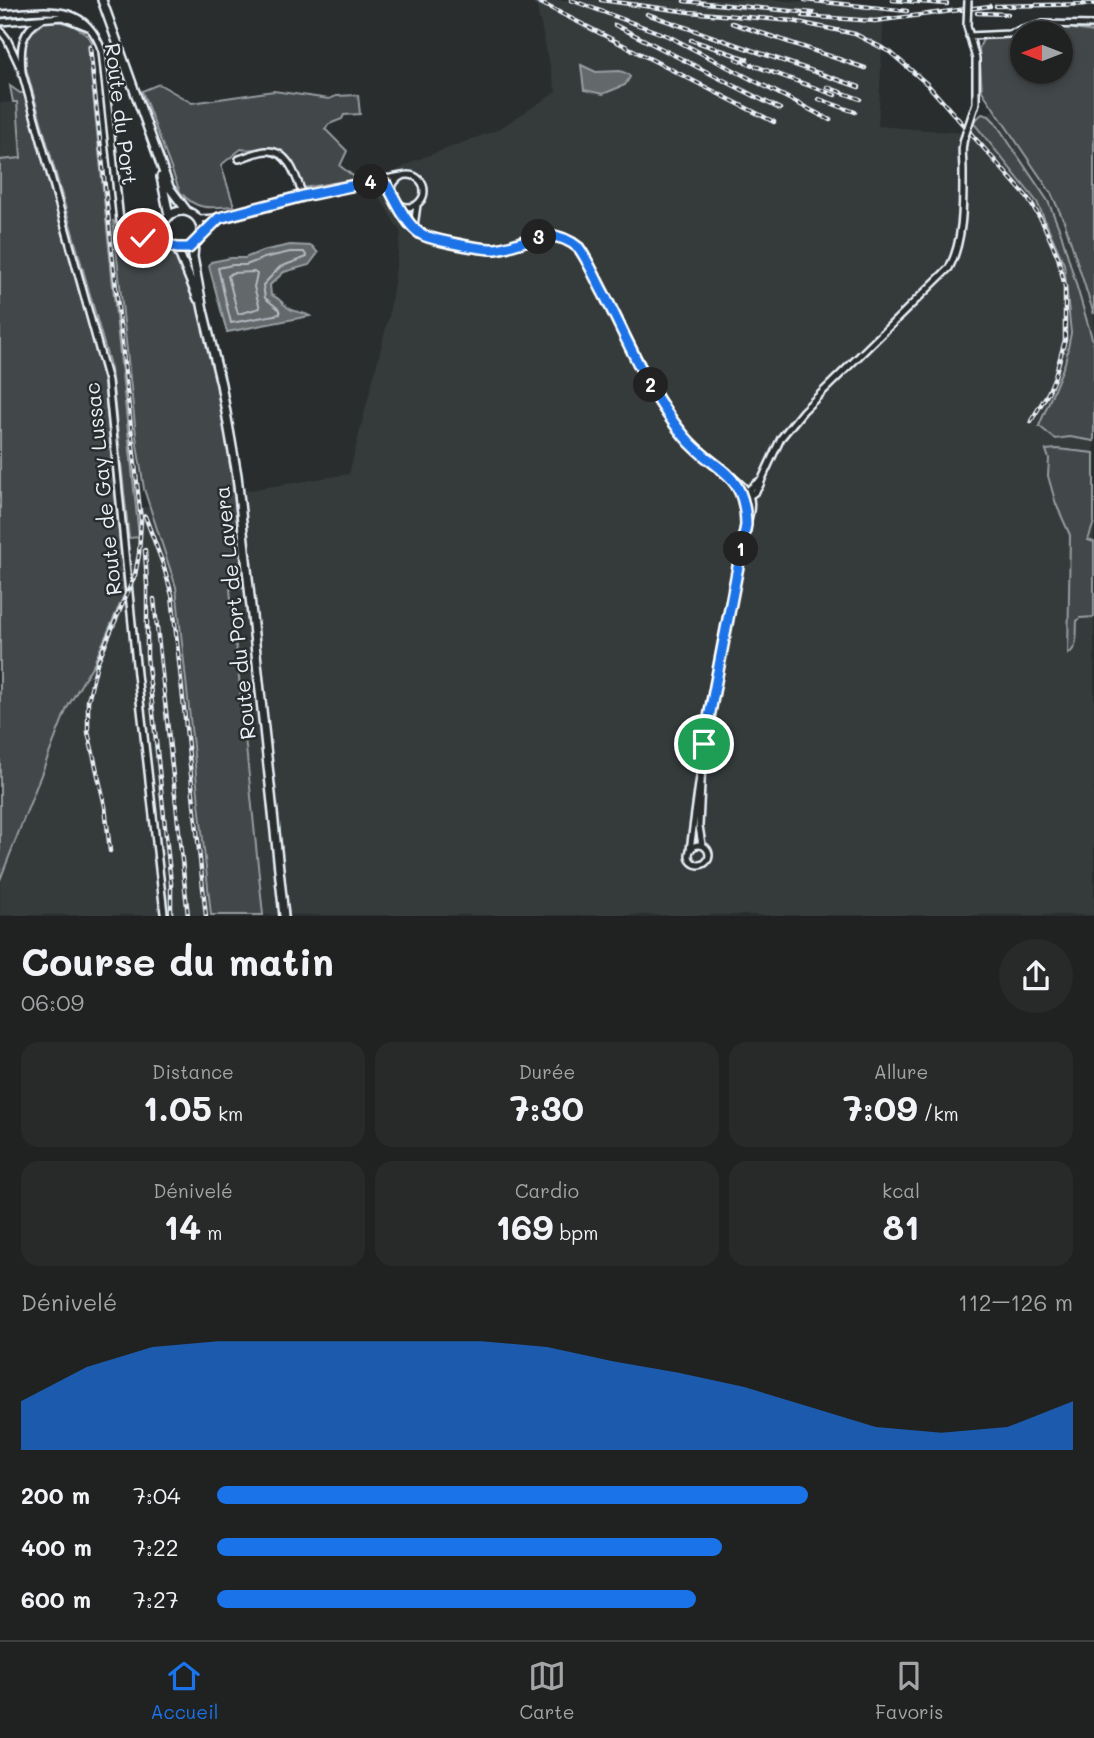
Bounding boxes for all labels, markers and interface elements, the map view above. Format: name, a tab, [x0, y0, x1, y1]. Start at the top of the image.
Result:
north arrow	[1010, 21, 1073, 84]
map controls	[1010, 21, 1073, 84]
street label: Route du Port	[100, 41, 144, 187]
pin: 4	[354, 164, 388, 200]
text: 4	[364, 169, 377, 194]
pin	[113, 208, 173, 268]
icon: check	[124, 219, 162, 257]
pin: 3	[522, 219, 556, 254]
text: 3	[533, 224, 544, 249]
pin: 2	[634, 368, 668, 402]
text: 2	[645, 372, 656, 397]
street label: Route de Gay Lussac	[77, 381, 127, 597]
street label: Route du Port de Lavera	[207, 485, 261, 741]
pin: 1	[724, 532, 758, 566]
text: 1	[736, 536, 745, 561]
pin	[674, 714, 734, 774]
icon: arrive	[685, 725, 723, 763]
text: Course du matin	[21, 936, 334, 986]
button: share	[999, 939, 1073, 1013]
text: 06:09	[21, 987, 84, 1017]
text: Distance	[152, 1059, 234, 1084]
text: Durée	[519, 1059, 575, 1084]
text: Allure	[874, 1059, 928, 1084]
text: 1.05	[143, 1084, 212, 1130]
text: 7:30	[510, 1084, 584, 1130]
text: 7:09	[843, 1084, 917, 1130]
text: km	[212, 1101, 243, 1126]
text: /km	[917, 1101, 959, 1126]
text: Dénivelé	[153, 1178, 233, 1203]
text: Cardio	[515, 1178, 579, 1203]
text: kcal	[882, 1178, 920, 1203]
text: 14	[164, 1203, 201, 1249]
text: 169	[496, 1203, 553, 1249]
text: 81	[882, 1203, 920, 1249]
text: m	[201, 1220, 222, 1245]
text: bpm	[553, 1220, 598, 1245]
text: Dénivelé	[21, 1287, 117, 1317]
text: 112–126 m	[958, 1287, 1073, 1317]
text: 200 m	[21, 1480, 90, 1510]
text: 7:04	[133, 1480, 181, 1510]
text: 400 m	[21, 1532, 92, 1562]
text: 7:22	[133, 1532, 179, 1562]
text: 600 m	[21, 1584, 91, 1614]
text: 7:27	[133, 1584, 179, 1614]
tab: Accueil	[150, 1657, 219, 1724]
tab: Carte	[519, 1657, 574, 1724]
tab: Favoris	[875, 1657, 944, 1724]

